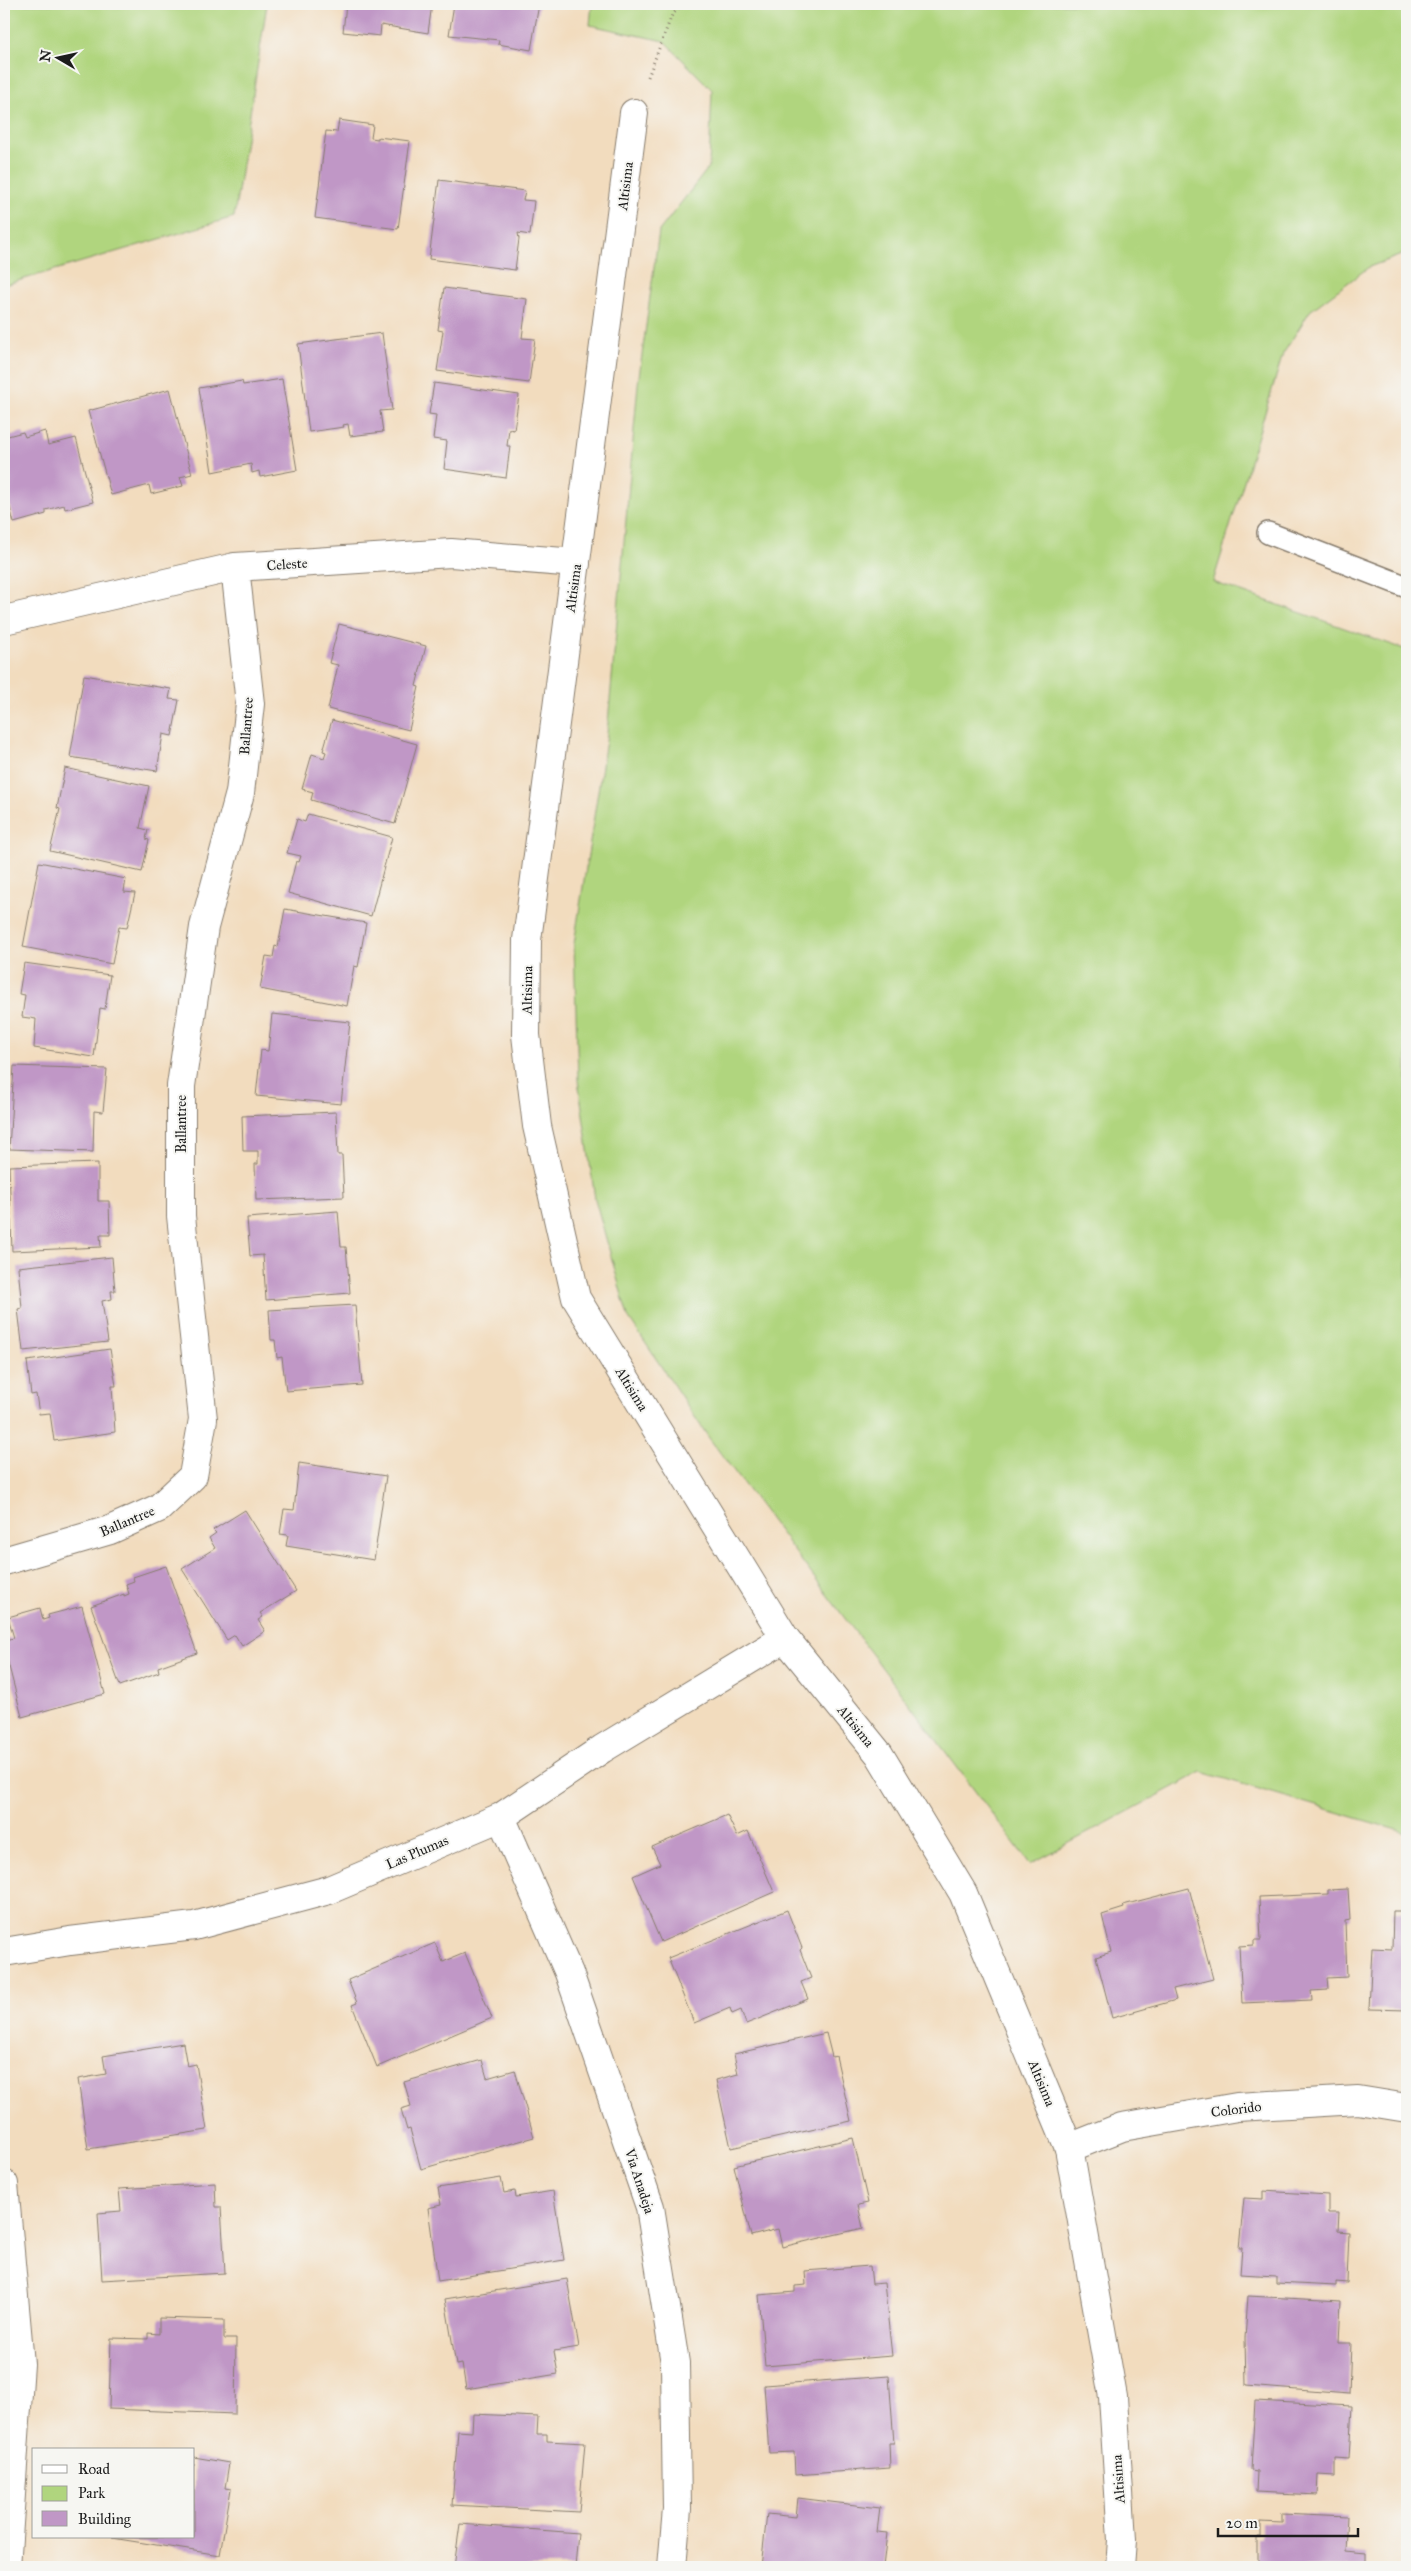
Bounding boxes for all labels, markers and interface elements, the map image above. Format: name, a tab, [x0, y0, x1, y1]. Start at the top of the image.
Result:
north arrow	[32, 32, 82, 82]
text: N	[36, 49, 55, 63]
street label: Altisima	[614, 161, 637, 212]
street label: Celeste	[266, 555, 308, 574]
street label: Altisima	[562, 563, 585, 614]
street label: Ballantree	[236, 696, 257, 756]
street label: Altisima	[519, 965, 536, 1015]
street label: Ballantree	[173, 1095, 190, 1153]
street label: Altisima	[611, 1363, 652, 1414]
street label: Ballantree	[97, 1502, 157, 1541]
street label: Altisima	[833, 1701, 878, 1751]
street label: Las Plumas	[383, 1832, 451, 1873]
street label: Altisima	[1024, 2057, 1059, 2109]
street label: Colorido	[1210, 2098, 1262, 2121]
street label: Via Anadeja	[621, 2145, 658, 2216]
legend	[32, 2448, 195, 2538]
street label: Altisima	[1108, 2454, 1129, 2505]
text: Road	[78, 2460, 110, 2478]
text: Park	[78, 2484, 105, 2502]
scale bar	[1218, 2506, 1358, 2538]
text: Building	[78, 2510, 132, 2528]
text: 20 m	[1226, 2514, 1258, 2532]

